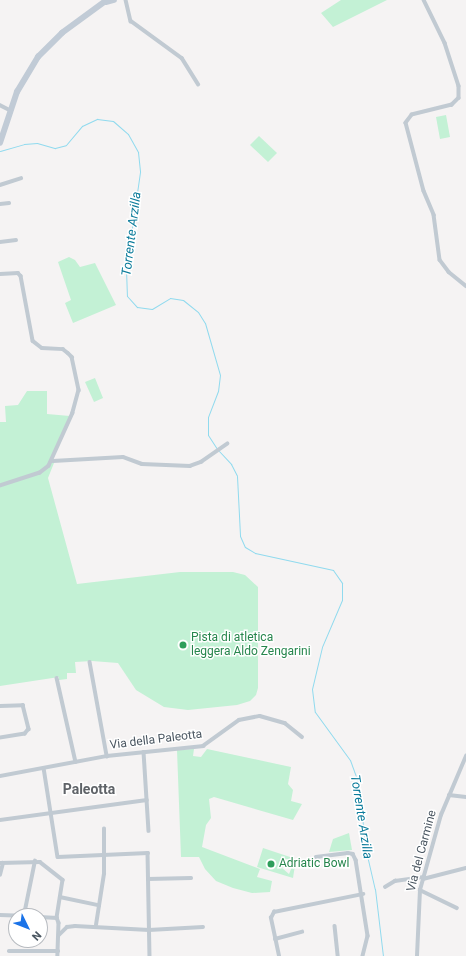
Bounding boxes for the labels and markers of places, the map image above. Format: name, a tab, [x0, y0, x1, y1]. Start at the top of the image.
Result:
place label: Pista di atletica leggera Aldo Zengarini	[191, 631, 311, 659]
marker: Pista di atletica leggera Aldo Zengarini	[178, 640, 188, 650]
place label: Adriatic Bowl	[279, 857, 349, 871]
marker: Adriatic Bowl	[266, 859, 276, 869]

